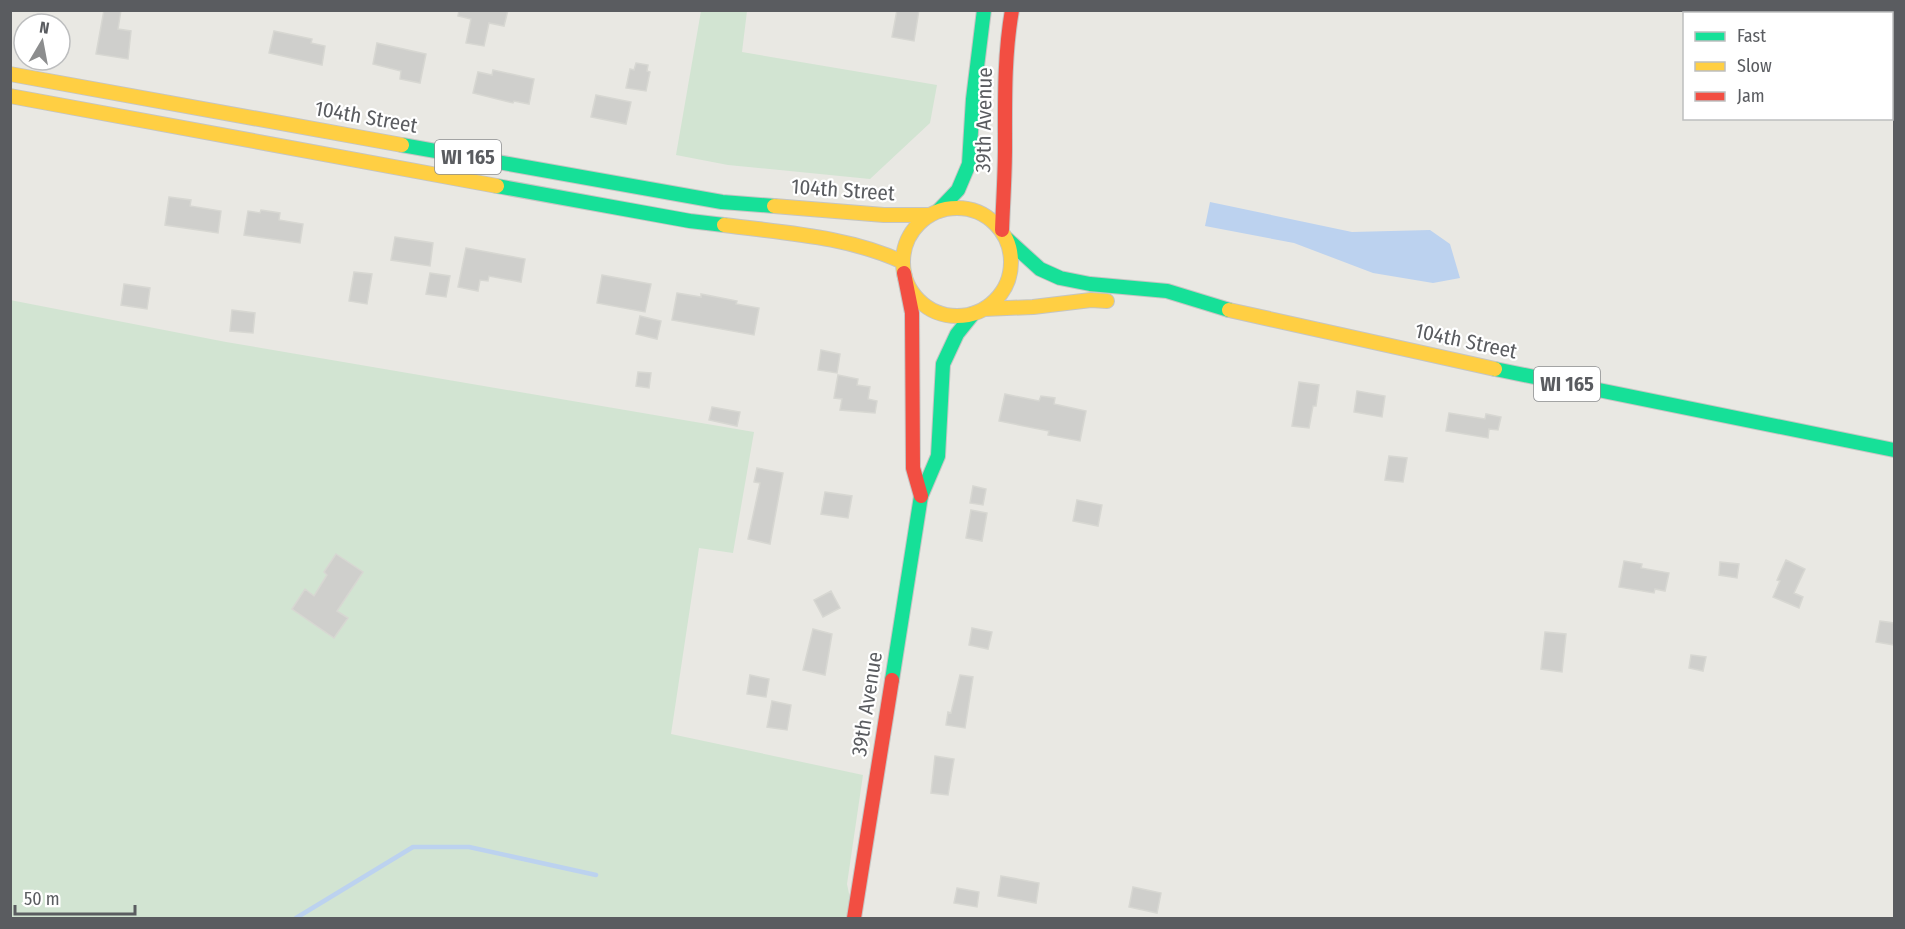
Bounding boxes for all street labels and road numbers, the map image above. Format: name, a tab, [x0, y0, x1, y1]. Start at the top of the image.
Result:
street label: 39th Avenue	[970, 67, 998, 173]
street label: 104th Street	[313, 95, 419, 139]
road number: WI 165	[435, 140, 501, 174]
street label: 104th Street	[790, 173, 896, 207]
street label: 104th Street	[1413, 317, 1520, 365]
road number: WI 165	[1534, 367, 1600, 401]
street label: 39th Avenue	[846, 650, 888, 758]

